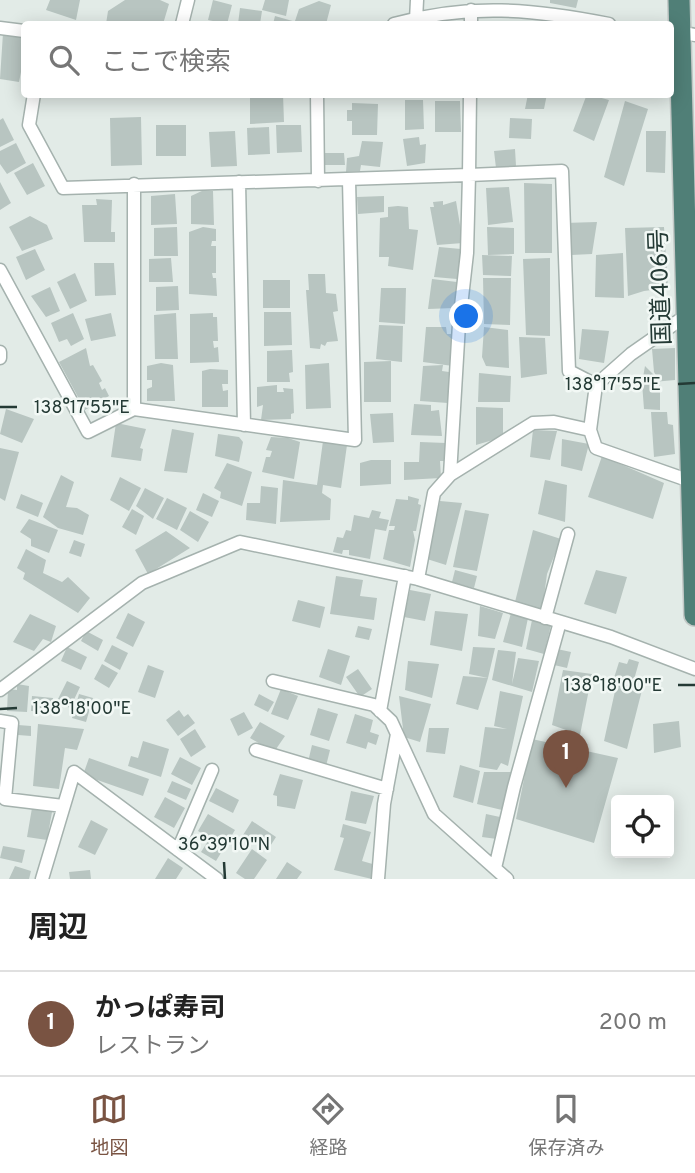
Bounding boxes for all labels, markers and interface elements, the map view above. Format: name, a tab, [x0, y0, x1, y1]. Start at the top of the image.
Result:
search box	[21, 21, 674, 98]
icon: search	[45, 41, 83, 79]
text: ここで検索	[101, 47, 231, 80]
street label: 国道406号	[645, 228, 679, 346]
your location	[449, 299, 483, 333]
text: 138°17'55"E	[565, 374, 661, 397]
text: 138°17'55"E	[34, 397, 130, 420]
text: 138°18'00"E	[564, 675, 662, 698]
text: 138°18'00"E	[33, 698, 131, 721]
pin: 1	[543, 730, 589, 788]
map controls	[611, 795, 674, 858]
button: locate	[611, 795, 674, 858]
text: 36°39'10"N	[178, 834, 270, 857]
text: 周辺	[28, 911, 88, 948]
text: かっぱ寿司	[95, 993, 225, 1026]
text: 1	[46, 1009, 56, 1038]
text: 200 m	[599, 1009, 667, 1038]
text: レストラン	[95, 1033, 210, 1062]
tab: 地図	[90, 1090, 129, 1161]
tab: 経路	[309, 1090, 348, 1161]
tab: 保存済み	[528, 1090, 605, 1161]

